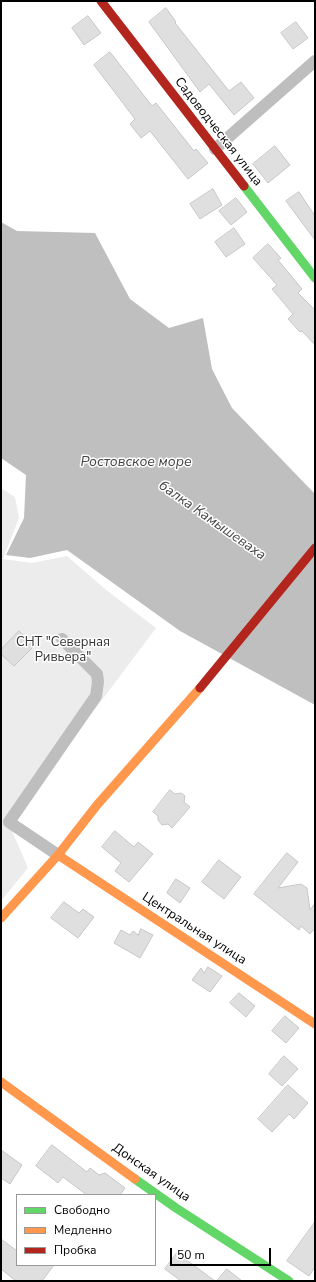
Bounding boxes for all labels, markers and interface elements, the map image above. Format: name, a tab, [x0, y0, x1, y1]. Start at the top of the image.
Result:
street label: Садоводческая улица	[171, 75, 265, 189]
water label: Ростовское море	[80, 455, 192, 471]
water label: балка Камышеваха	[155, 478, 269, 564]
park label: СНТ "Северная Ривьера"	[16, 635, 110, 666]
street label: Центральная улица	[139, 889, 249, 969]
street label: Донская улица	[109, 1140, 193, 1206]
legend	[16, 1194, 156, 1266]
text: Свободно	[54, 1202, 110, 1218]
text: Медленно	[54, 1222, 112, 1238]
scale bar	[172, 1240, 273, 1266]
text: Пробка	[54, 1242, 97, 1258]
text: 50 m	[177, 1247, 205, 1263]

